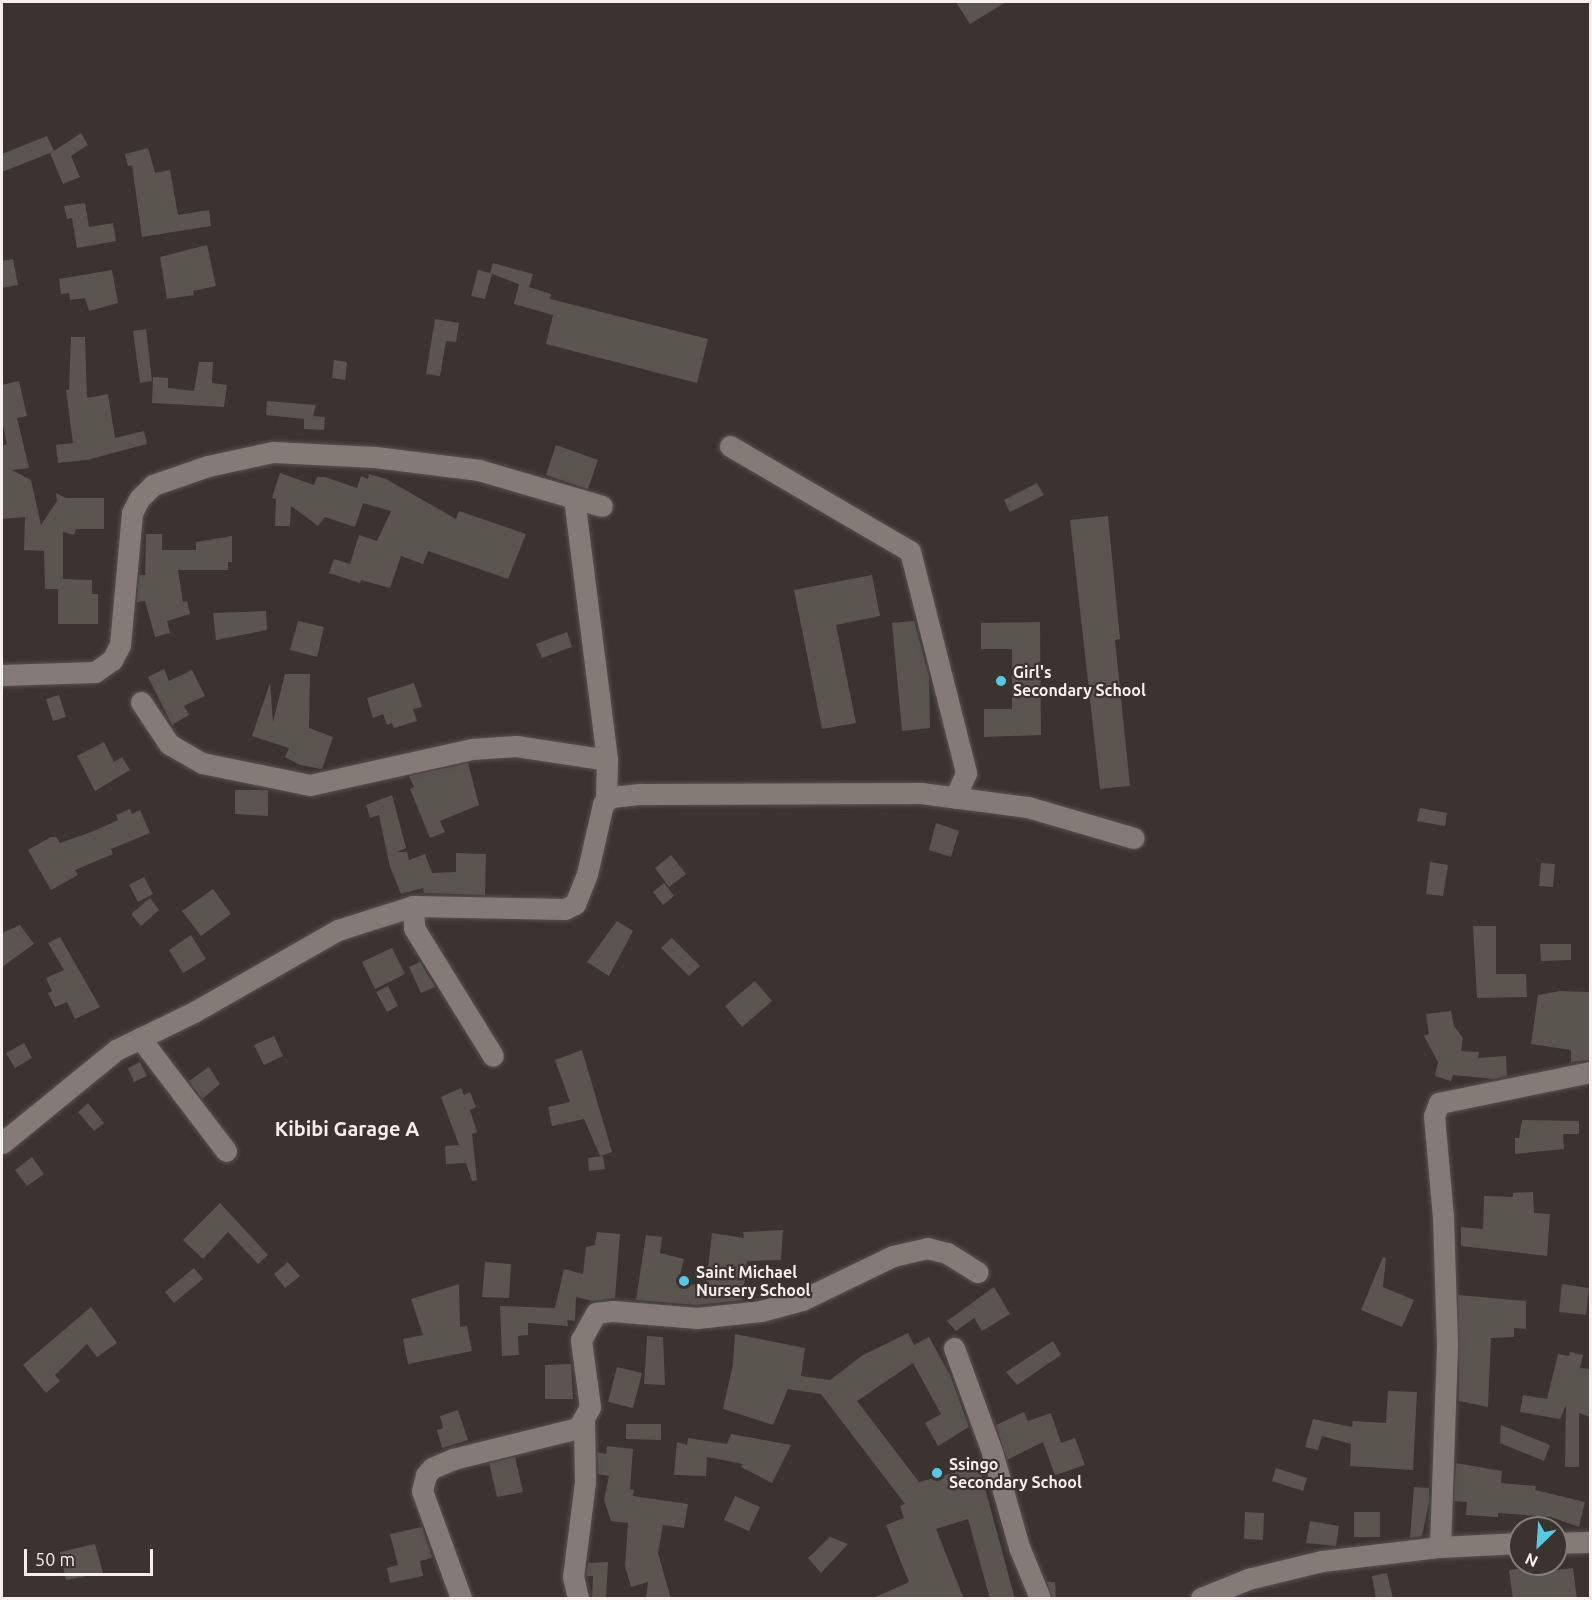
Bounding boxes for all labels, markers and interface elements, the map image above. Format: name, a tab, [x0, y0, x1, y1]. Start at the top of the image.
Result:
place label: Girl's Secondary School	[1013, 662, 1146, 700]
marker: Girl's Secondary School	[994, 674, 1008, 688]
district label: Kibibi Garage A	[275, 1116, 419, 1140]
place label: Saint Michael Nursery School	[696, 1262, 810, 1300]
marker: Saint Michael Nursery School	[677, 1274, 691, 1288]
place label: Ssingo Secondary School	[949, 1454, 1082, 1492]
marker: Ssingo Secondary School	[930, 1466, 944, 1480]
north arrow	[1508, 1516, 1568, 1576]
scale bar	[27, 1537, 156, 1575]
text: 50 m	[35, 1549, 75, 1569]
text: N	[1522, 1550, 1540, 1571]

